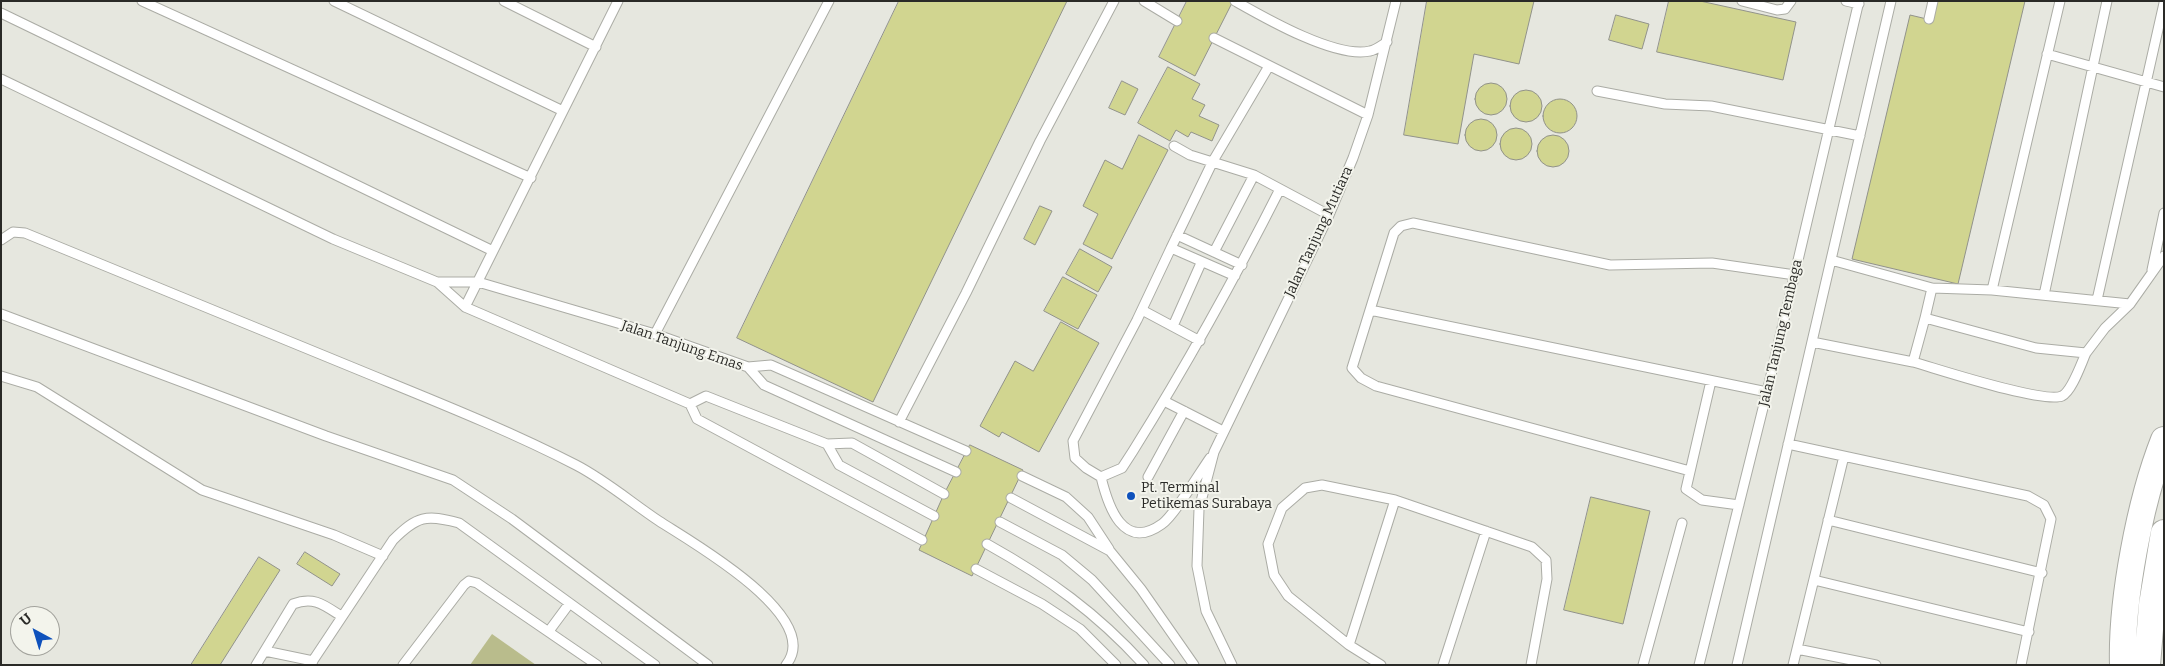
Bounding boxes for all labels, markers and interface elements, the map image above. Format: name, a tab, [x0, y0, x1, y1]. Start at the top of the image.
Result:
street label: Jalan Tanjung Mutiara	[1281, 164, 1357, 300]
street label: Jalan Tanjung Tembaga	[1756, 258, 1806, 408]
street label: Jalan Tanjung Emas	[619, 317, 745, 375]
place label: Pt. Terminal Petikemas Surabaya	[1141, 480, 1272, 512]
marker: Pt. Terminal Petikemas Surabaya	[1125, 490, 1137, 502]
north arrow	[10, 606, 60, 656]
text: U	[16, 610, 35, 630]

